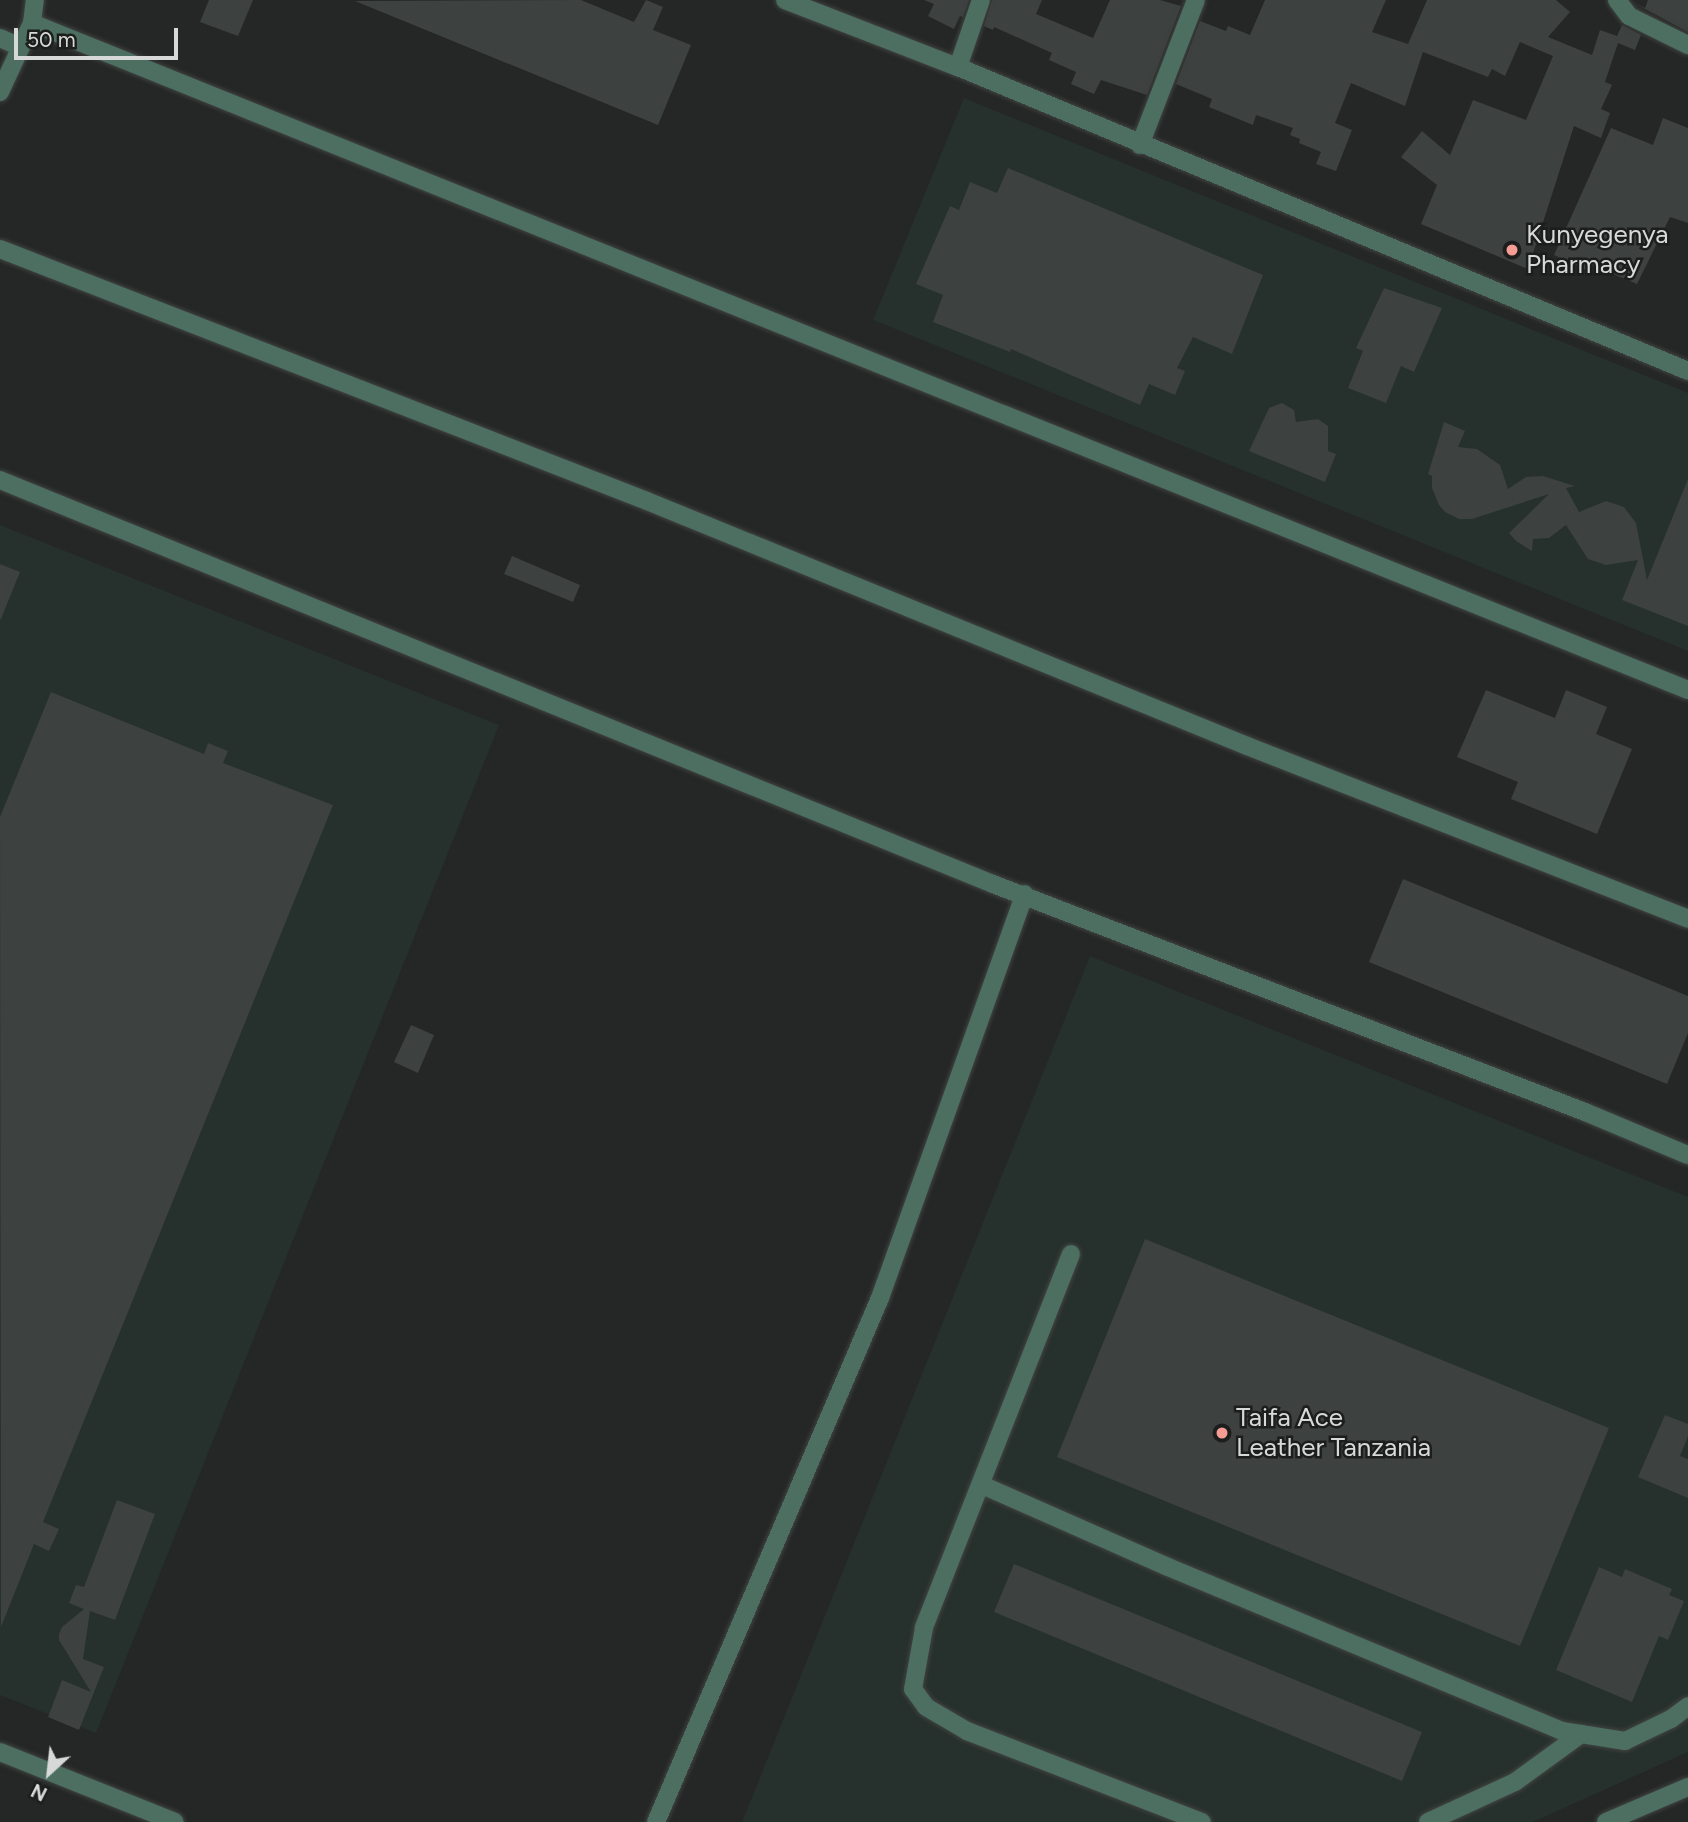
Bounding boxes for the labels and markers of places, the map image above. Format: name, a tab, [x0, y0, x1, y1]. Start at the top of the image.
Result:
place label: Kunyegenya Pharmacy	[1526, 219, 1669, 280]
marker: Kunyegenya Pharmacy	[1504, 242, 1520, 258]
place label: Taifa Ace Leather Tanzania	[1236, 1402, 1431, 1464]
marker: Taifa Ace Leather Tanzania	[1214, 1425, 1230, 1441]

